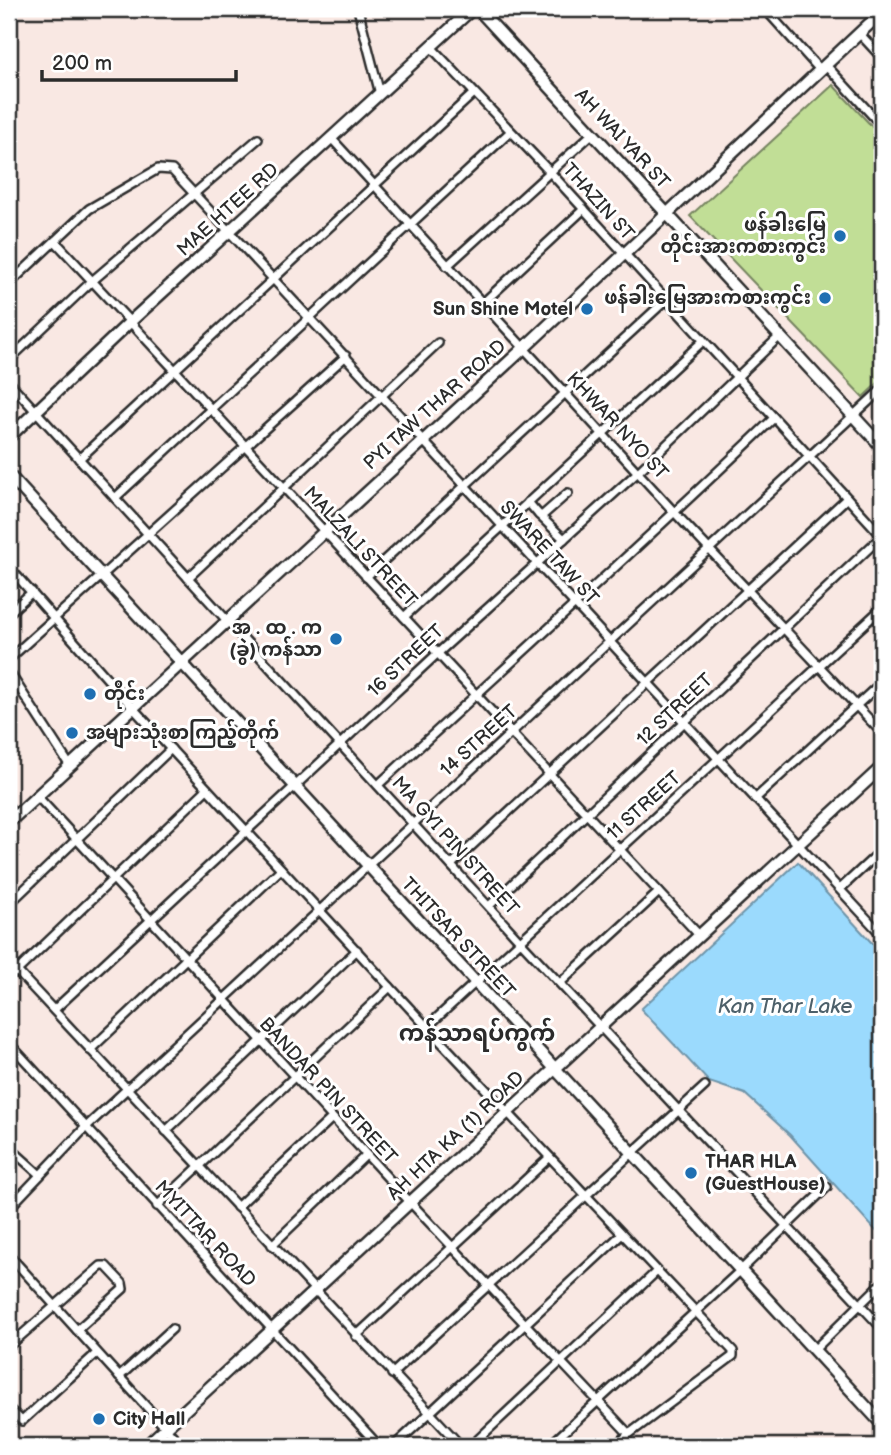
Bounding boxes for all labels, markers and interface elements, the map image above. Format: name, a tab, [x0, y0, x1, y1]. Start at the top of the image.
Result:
scale bar	[42, 38, 236, 82]
text: 200 m	[52, 51, 112, 76]
street label: AH WAI YAR ST	[570, 84, 675, 194]
street label: MAE HTEE RD	[173, 158, 284, 262]
street label: THAZIN ST	[557, 159, 639, 246]
place label: ဖန်ခါးမြေ တိုင်းအားကစားကွင်း	[660, 211, 826, 262]
marker: ဖန်ခါးမြေ တိုင်းအားကစားကွင်း	[832, 228, 848, 244]
place label: ဖန်ခါးမြေအားကစားကွင်း	[604, 284, 811, 313]
marker: ဖန်ခါးမြေအားကစားကွင်း	[817, 290, 833, 306]
place label: Sun Shine Motel	[433, 298, 573, 321]
marker: Sun Shine Motel	[579, 301, 595, 317]
street label: PYI TAW THAR ROAD	[359, 335, 511, 475]
street label: KHWAR NYO ST	[561, 367, 673, 485]
street label: MALZALI STREET	[298, 482, 422, 612]
street label: SWARE TAW ST	[495, 496, 604, 610]
place label: အ . ထ . က (ခွဲ) ကန်သာ	[230, 617, 322, 665]
street label: 16 STREET	[363, 619, 449, 702]
marker: အ . ထ . က (ခွဲ) ကန်သာ	[328, 631, 344, 647]
street label: 12 STREET	[632, 669, 718, 751]
place label: တိုင်း	[104, 680, 145, 709]
marker: တိုင်း	[82, 686, 98, 702]
street label: 14 STREET	[436, 700, 523, 782]
place label: အများသုံးစာကြည့်တိုက်	[86, 719, 279, 749]
marker: အများသုံးစာကြည့်တိုက်	[64, 725, 80, 741]
street label: 11 STREET	[602, 766, 686, 845]
street label: MA GYI PIN STREET	[387, 772, 524, 921]
street label: THITSAR STREET	[396, 873, 520, 1004]
water label: Kan Thar Lake	[717, 994, 853, 1019]
street label: BANDAR PIN STREET	[254, 1013, 402, 1169]
district label: ကန်သာရပ်ကွက်	[399, 1017, 555, 1052]
street label: AH HTA KA (1) ROAD	[383, 1066, 529, 1205]
place label: THAR HLA (GuestHouse)	[705, 1151, 825, 1196]
marker: THAR HLA (GuestHouse)	[683, 1165, 699, 1181]
street label: MYITTAR ROAD	[150, 1176, 260, 1292]
place label: City Hall	[113, 1408, 185, 1431]
marker: City Hall	[91, 1411, 107, 1427]

